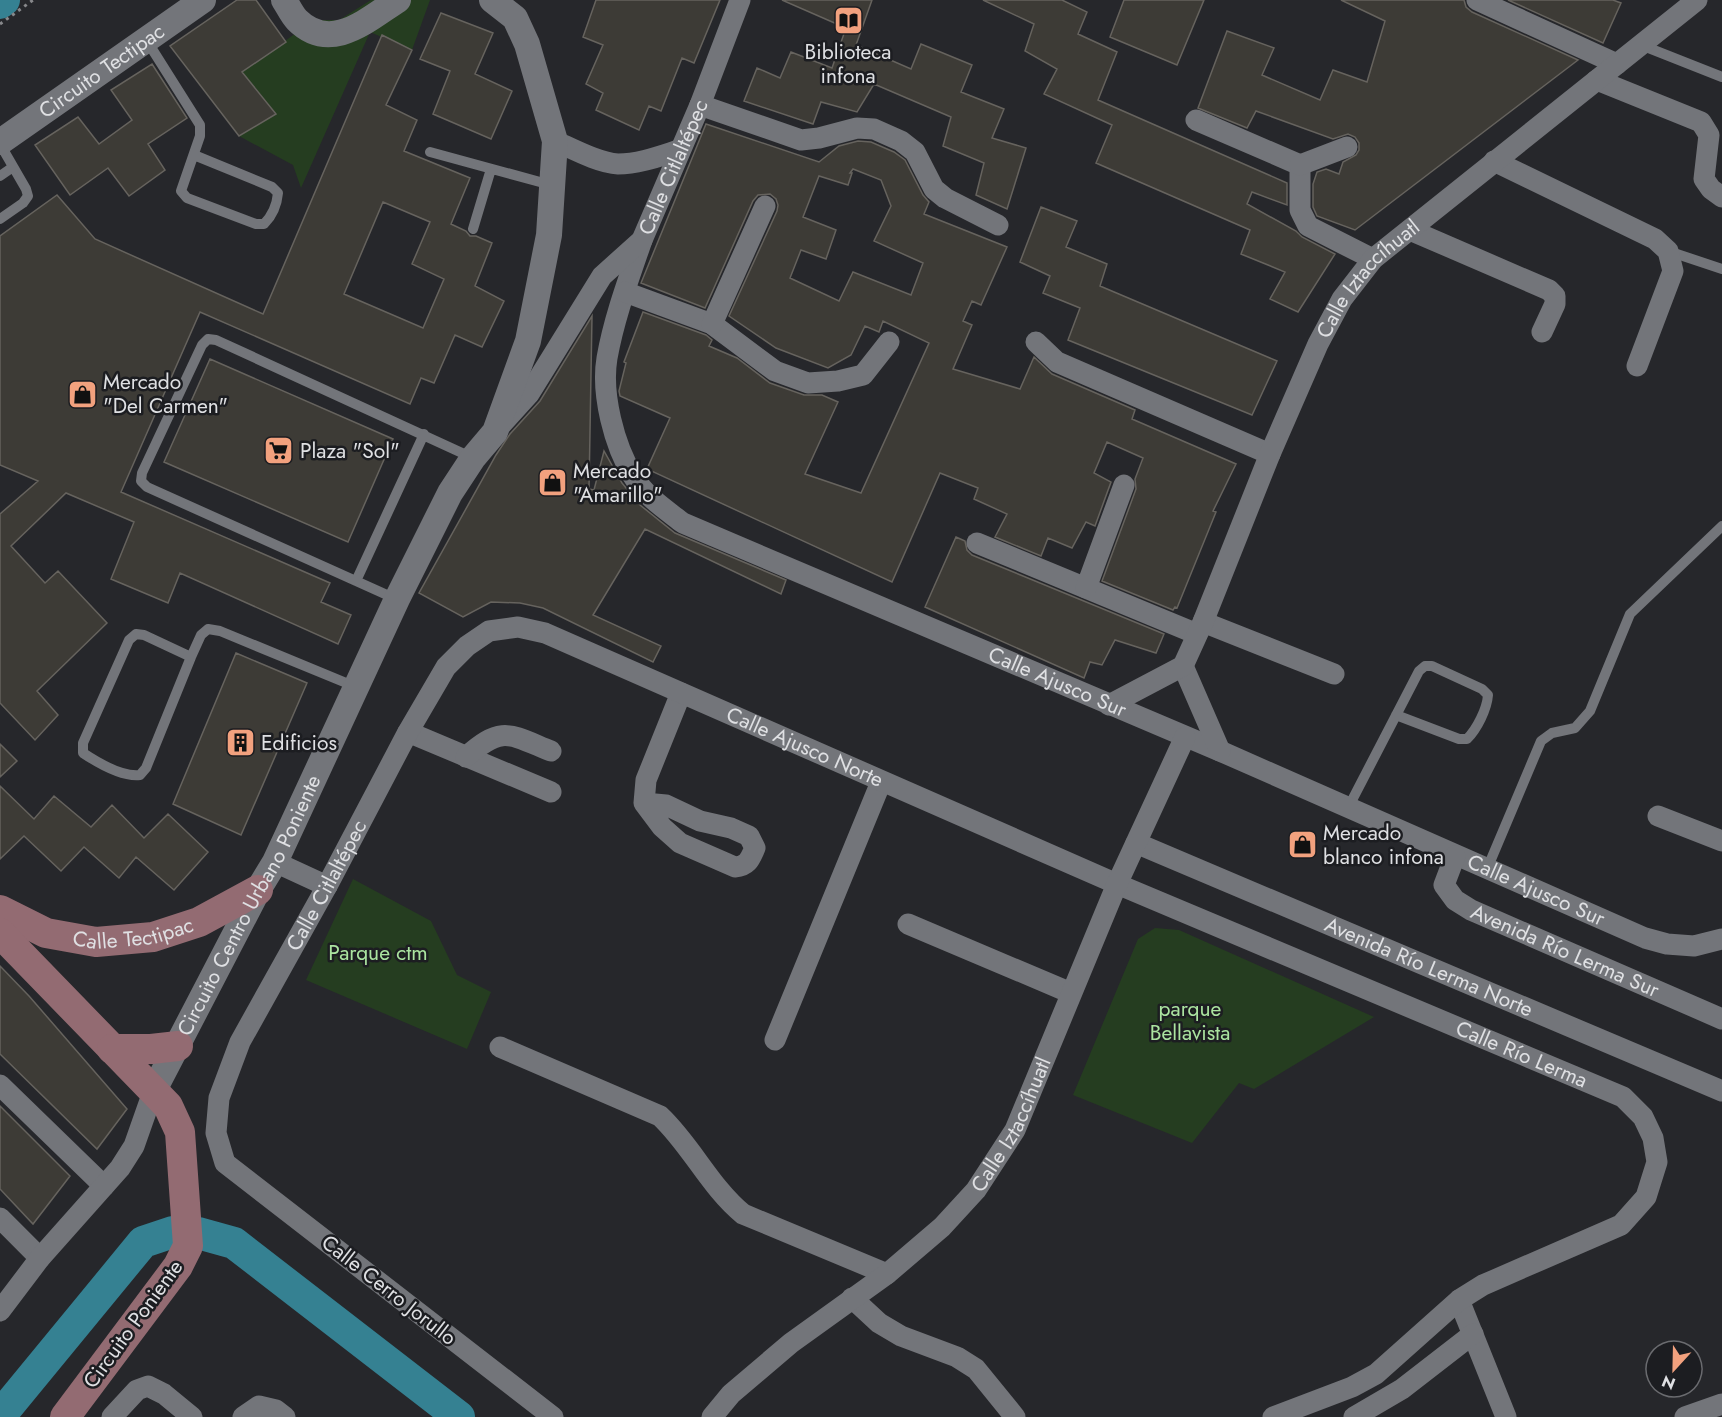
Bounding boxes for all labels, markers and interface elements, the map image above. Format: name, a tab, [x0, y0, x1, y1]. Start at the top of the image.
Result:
library icon: Biblioteca infona	[832, 5, 864, 37]
street label: Circuito Tectipac	[33, 16, 171, 125]
place label: Biblioteca infona	[805, 37, 891, 91]
street label: Calle Citlaltépec	[631, 95, 716, 240]
street label: Calle Iztaccíhuatl	[1309, 212, 1426, 343]
place label: Mercado "Del Carmen"	[103, 367, 228, 421]
shop icon: Mercado "Del Carmen"	[66, 378, 98, 410]
supermarket icon: Plaza "Sol"	[263, 435, 295, 467]
place label: Plaza "Sol"	[300, 436, 400, 466]
place label: Mercado "Amarillo"	[573, 456, 663, 510]
shop icon: Mercado "Amarillo"	[536, 467, 568, 499]
street label: Calle Ajusco Sur	[984, 639, 1132, 725]
street label: Calle Ajusco Norte	[722, 699, 888, 795]
building icon: Edificios	[224, 727, 256, 759]
place label: Edificios	[261, 728, 337, 758]
street label: Circuito Centro Urbano Poniente	[170, 770, 328, 1041]
street label: Calle Citlaltépec	[279, 815, 374, 956]
place label: Mercado blanco infona	[1323, 818, 1444, 872]
shop icon: Mercado blanco infona	[1286, 829, 1318, 861]
street label: Calle Ajusco Sur	[1463, 847, 1610, 934]
street label: Avenida Río Lerma Sur	[1466, 897, 1665, 1005]
street label: Calle Tectipac	[70, 910, 197, 957]
street label: Avenida Río Lerma Norte	[1320, 910, 1538, 1024]
park label: Parque ctm	[328, 938, 428, 968]
park label: parque Bellavista	[1150, 994, 1230, 1048]
street label: Calle Río Lerma	[1451, 1013, 1592, 1095]
street label: Calle Iztaccíhuatl	[963, 1053, 1059, 1198]
street label: Calle Cerro Jorullo	[315, 1228, 463, 1352]
street label: Circuito Poniente	[76, 1253, 190, 1395]
north arrow	[1644, 1339, 1704, 1399]
text: N	[1658, 1369, 1679, 1395]

